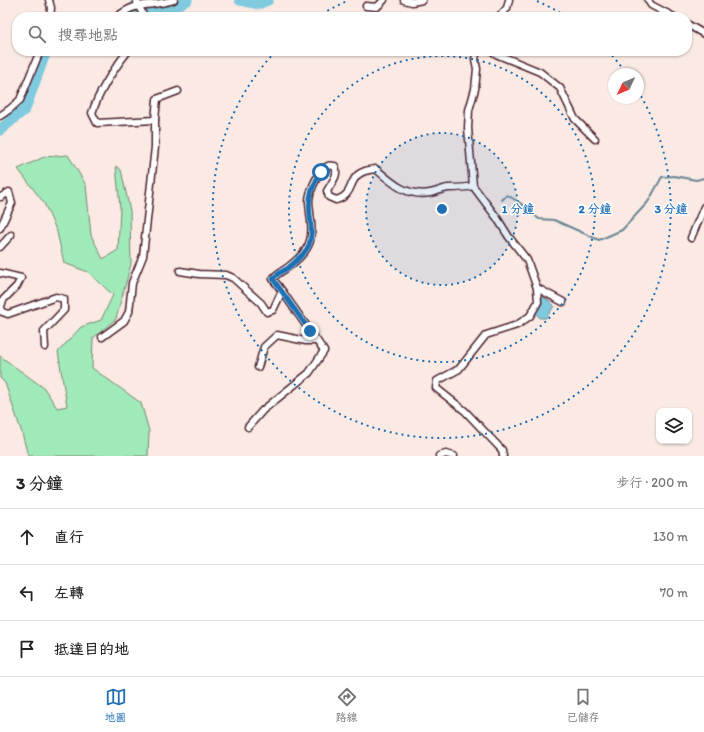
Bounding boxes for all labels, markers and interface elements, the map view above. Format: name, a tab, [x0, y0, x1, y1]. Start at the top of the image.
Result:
search box	[12, 12, 692, 56]
icon: search	[26, 23, 48, 45]
text: 搜尋地點	[58, 26, 118, 44]
north arrow	[608, 68, 644, 104]
route start	[312, 163, 330, 181]
centre of rings	[435, 202, 449, 216]
text: 1 分鐘	[502, 202, 534, 216]
text: 2 分鐘	[578, 202, 612, 216]
text: 3 分鐘	[654, 202, 688, 216]
route end	[301, 322, 319, 340]
map controls	[656, 408, 692, 444]
button: layers	[656, 408, 692, 444]
text: 3 分鐘	[16, 473, 63, 493]
text: 步行 · 200 m	[616, 475, 688, 490]
icon: ahead	[16, 526, 38, 548]
text: 直行	[54, 528, 84, 546]
text: 130 m	[653, 529, 688, 544]
icon: left	[16, 582, 38, 604]
text: 左轉	[54, 584, 84, 602]
text: 70 m	[660, 585, 688, 600]
icon: arrive	[16, 638, 38, 660]
text: 抵達目的地	[54, 640, 129, 658]
tab: 地圖	[105, 686, 127, 724]
tab: 路線	[336, 686, 358, 724]
tab: 已儲存	[567, 686, 600, 724]

